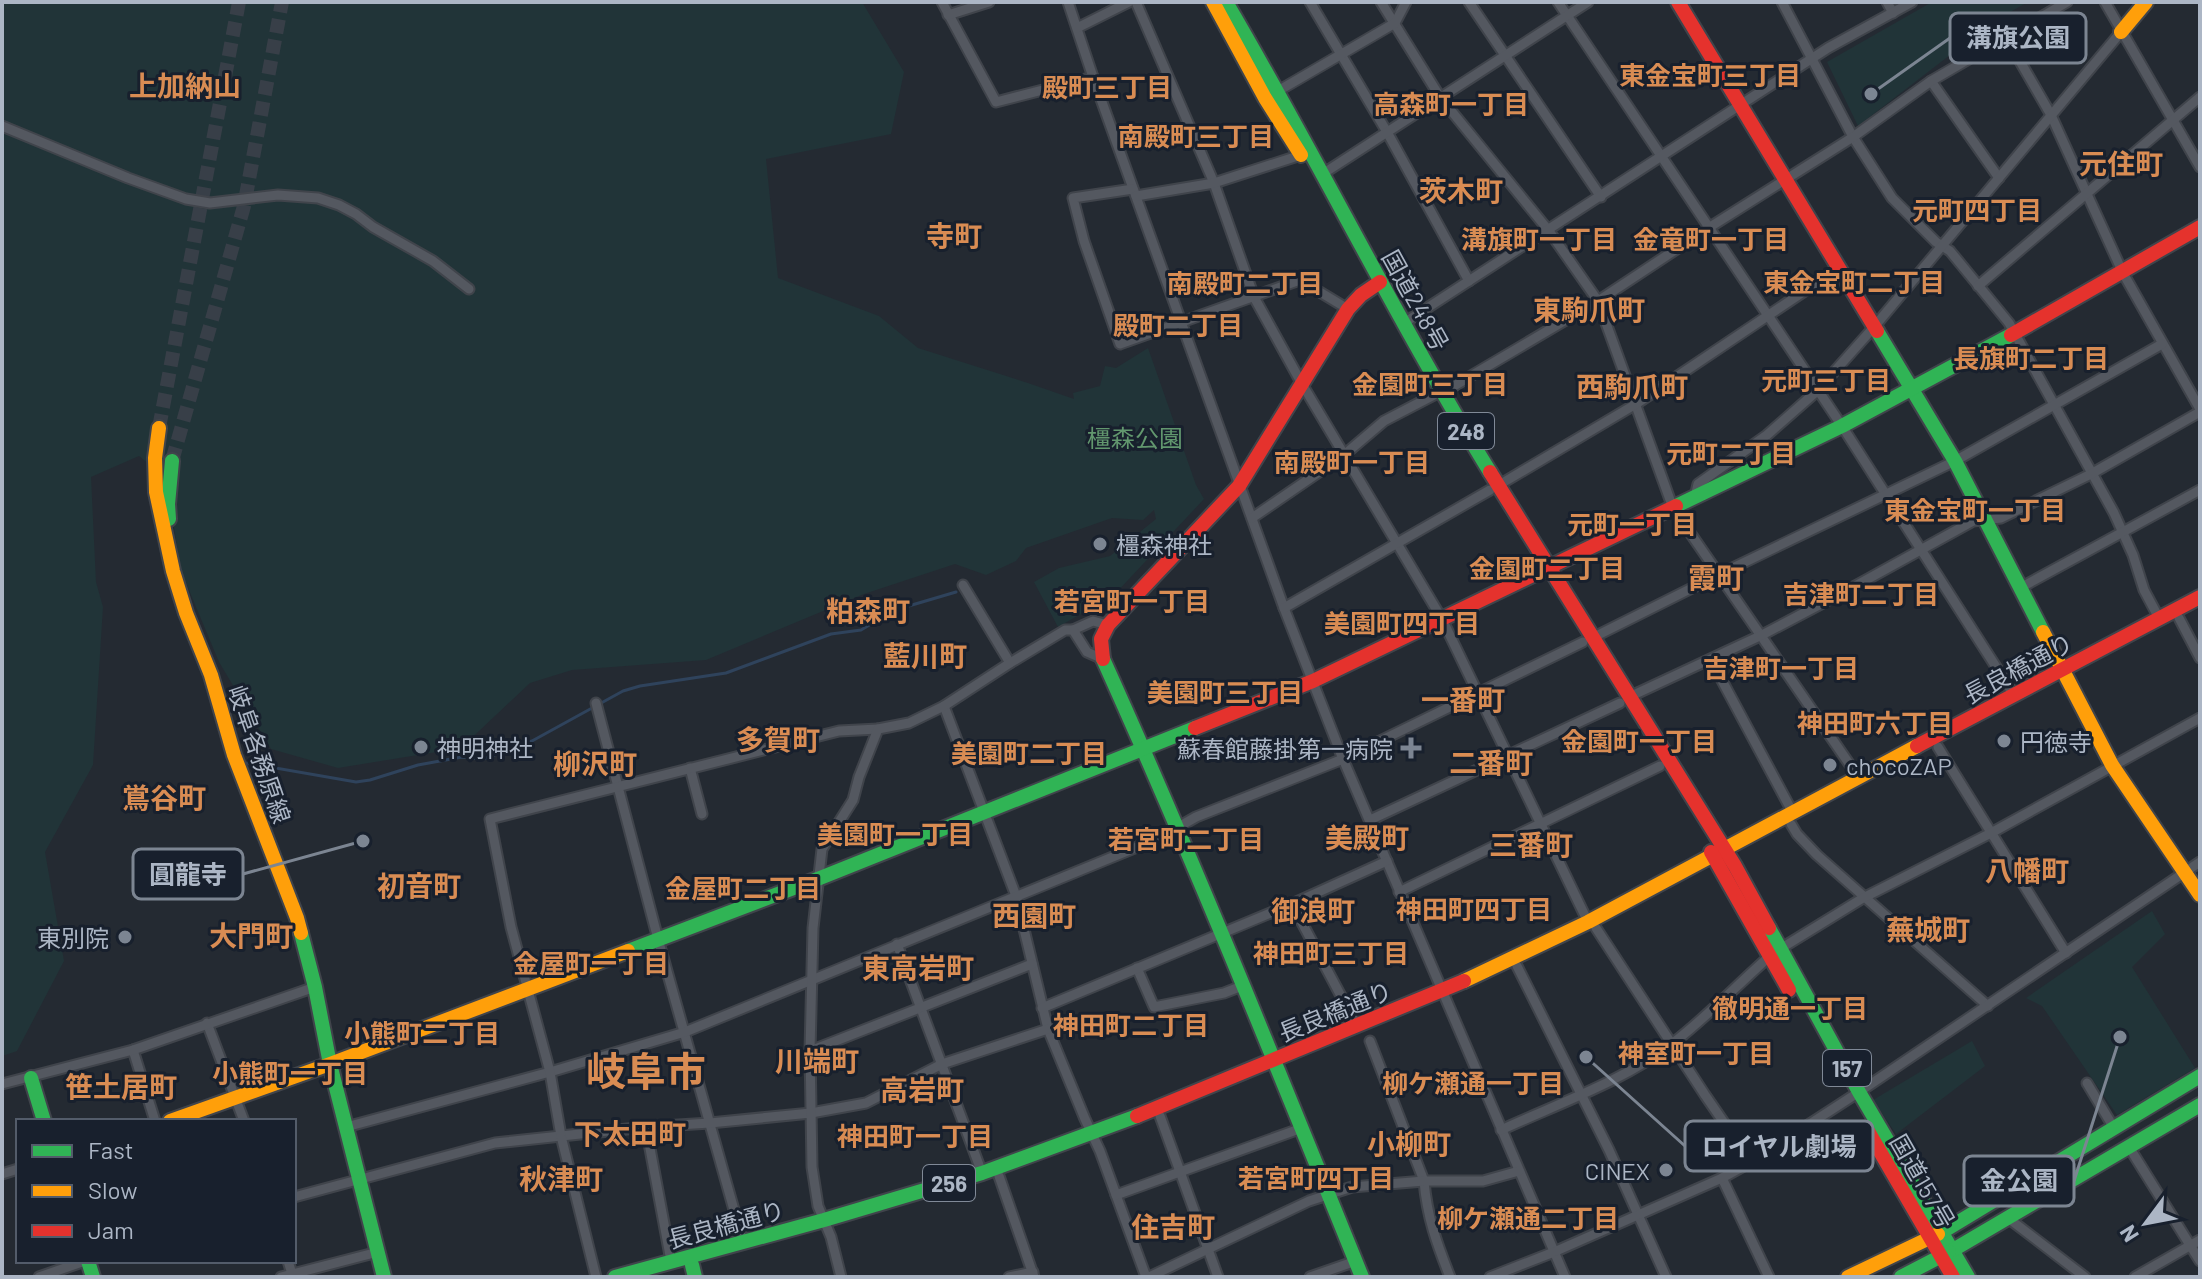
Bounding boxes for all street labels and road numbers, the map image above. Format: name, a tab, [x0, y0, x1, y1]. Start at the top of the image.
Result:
street label: 国道248号	[1377, 245, 1455, 355]
road number: 248	[1438, 413, 1494, 449]
street label: 長良橋通り	[1958, 627, 2078, 709]
street label: 岐阜各務原線	[223, 681, 297, 827]
street label: 長良橋通り	[1274, 975, 1396, 1047]
road number: 157	[1823, 1050, 1871, 1086]
street label: 国道157号	[1884, 1129, 1962, 1233]
road number: 256	[923, 1165, 975, 1201]
street label: 長良橋通り	[664, 1194, 788, 1254]

